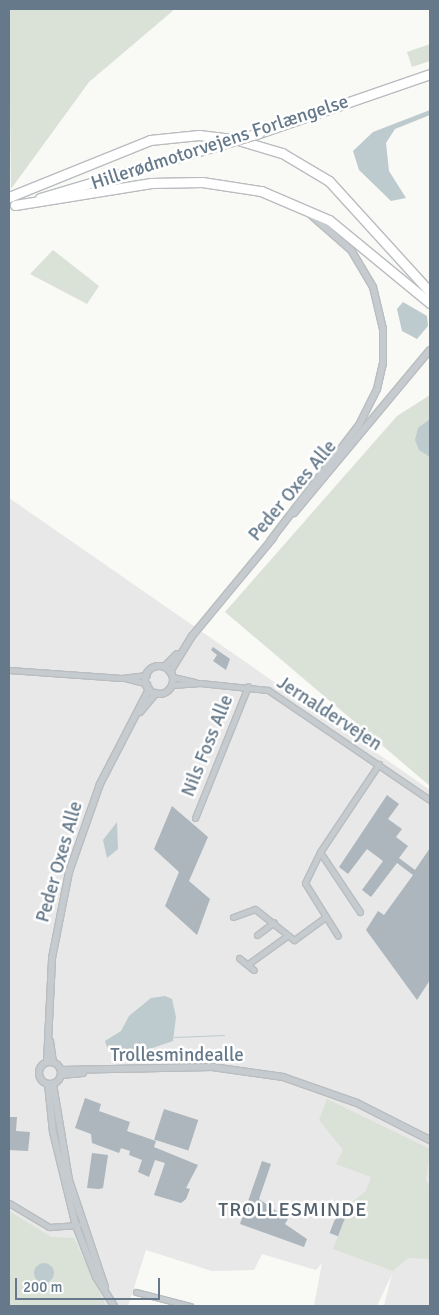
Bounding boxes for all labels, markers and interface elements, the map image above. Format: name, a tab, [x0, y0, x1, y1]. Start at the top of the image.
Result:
street label: Hillerødmotorvejens Forlængelse	[88, 91, 352, 195]
street label: Peder Oxes Alle	[244, 436, 342, 546]
street label: Jernaldervejen	[272, 672, 386, 756]
street label: Nils Foss Alle	[177, 692, 239, 800]
street label: Peder Oxes Alle	[32, 799, 88, 925]
street label: Trollesmindealle	[110, 1045, 244, 1067]
district label: TROLLESMINDE	[217, 1197, 369, 1221]
scale bar	[18, 1268, 162, 1300]
text: 200 m	[23, 1278, 63, 1296]

